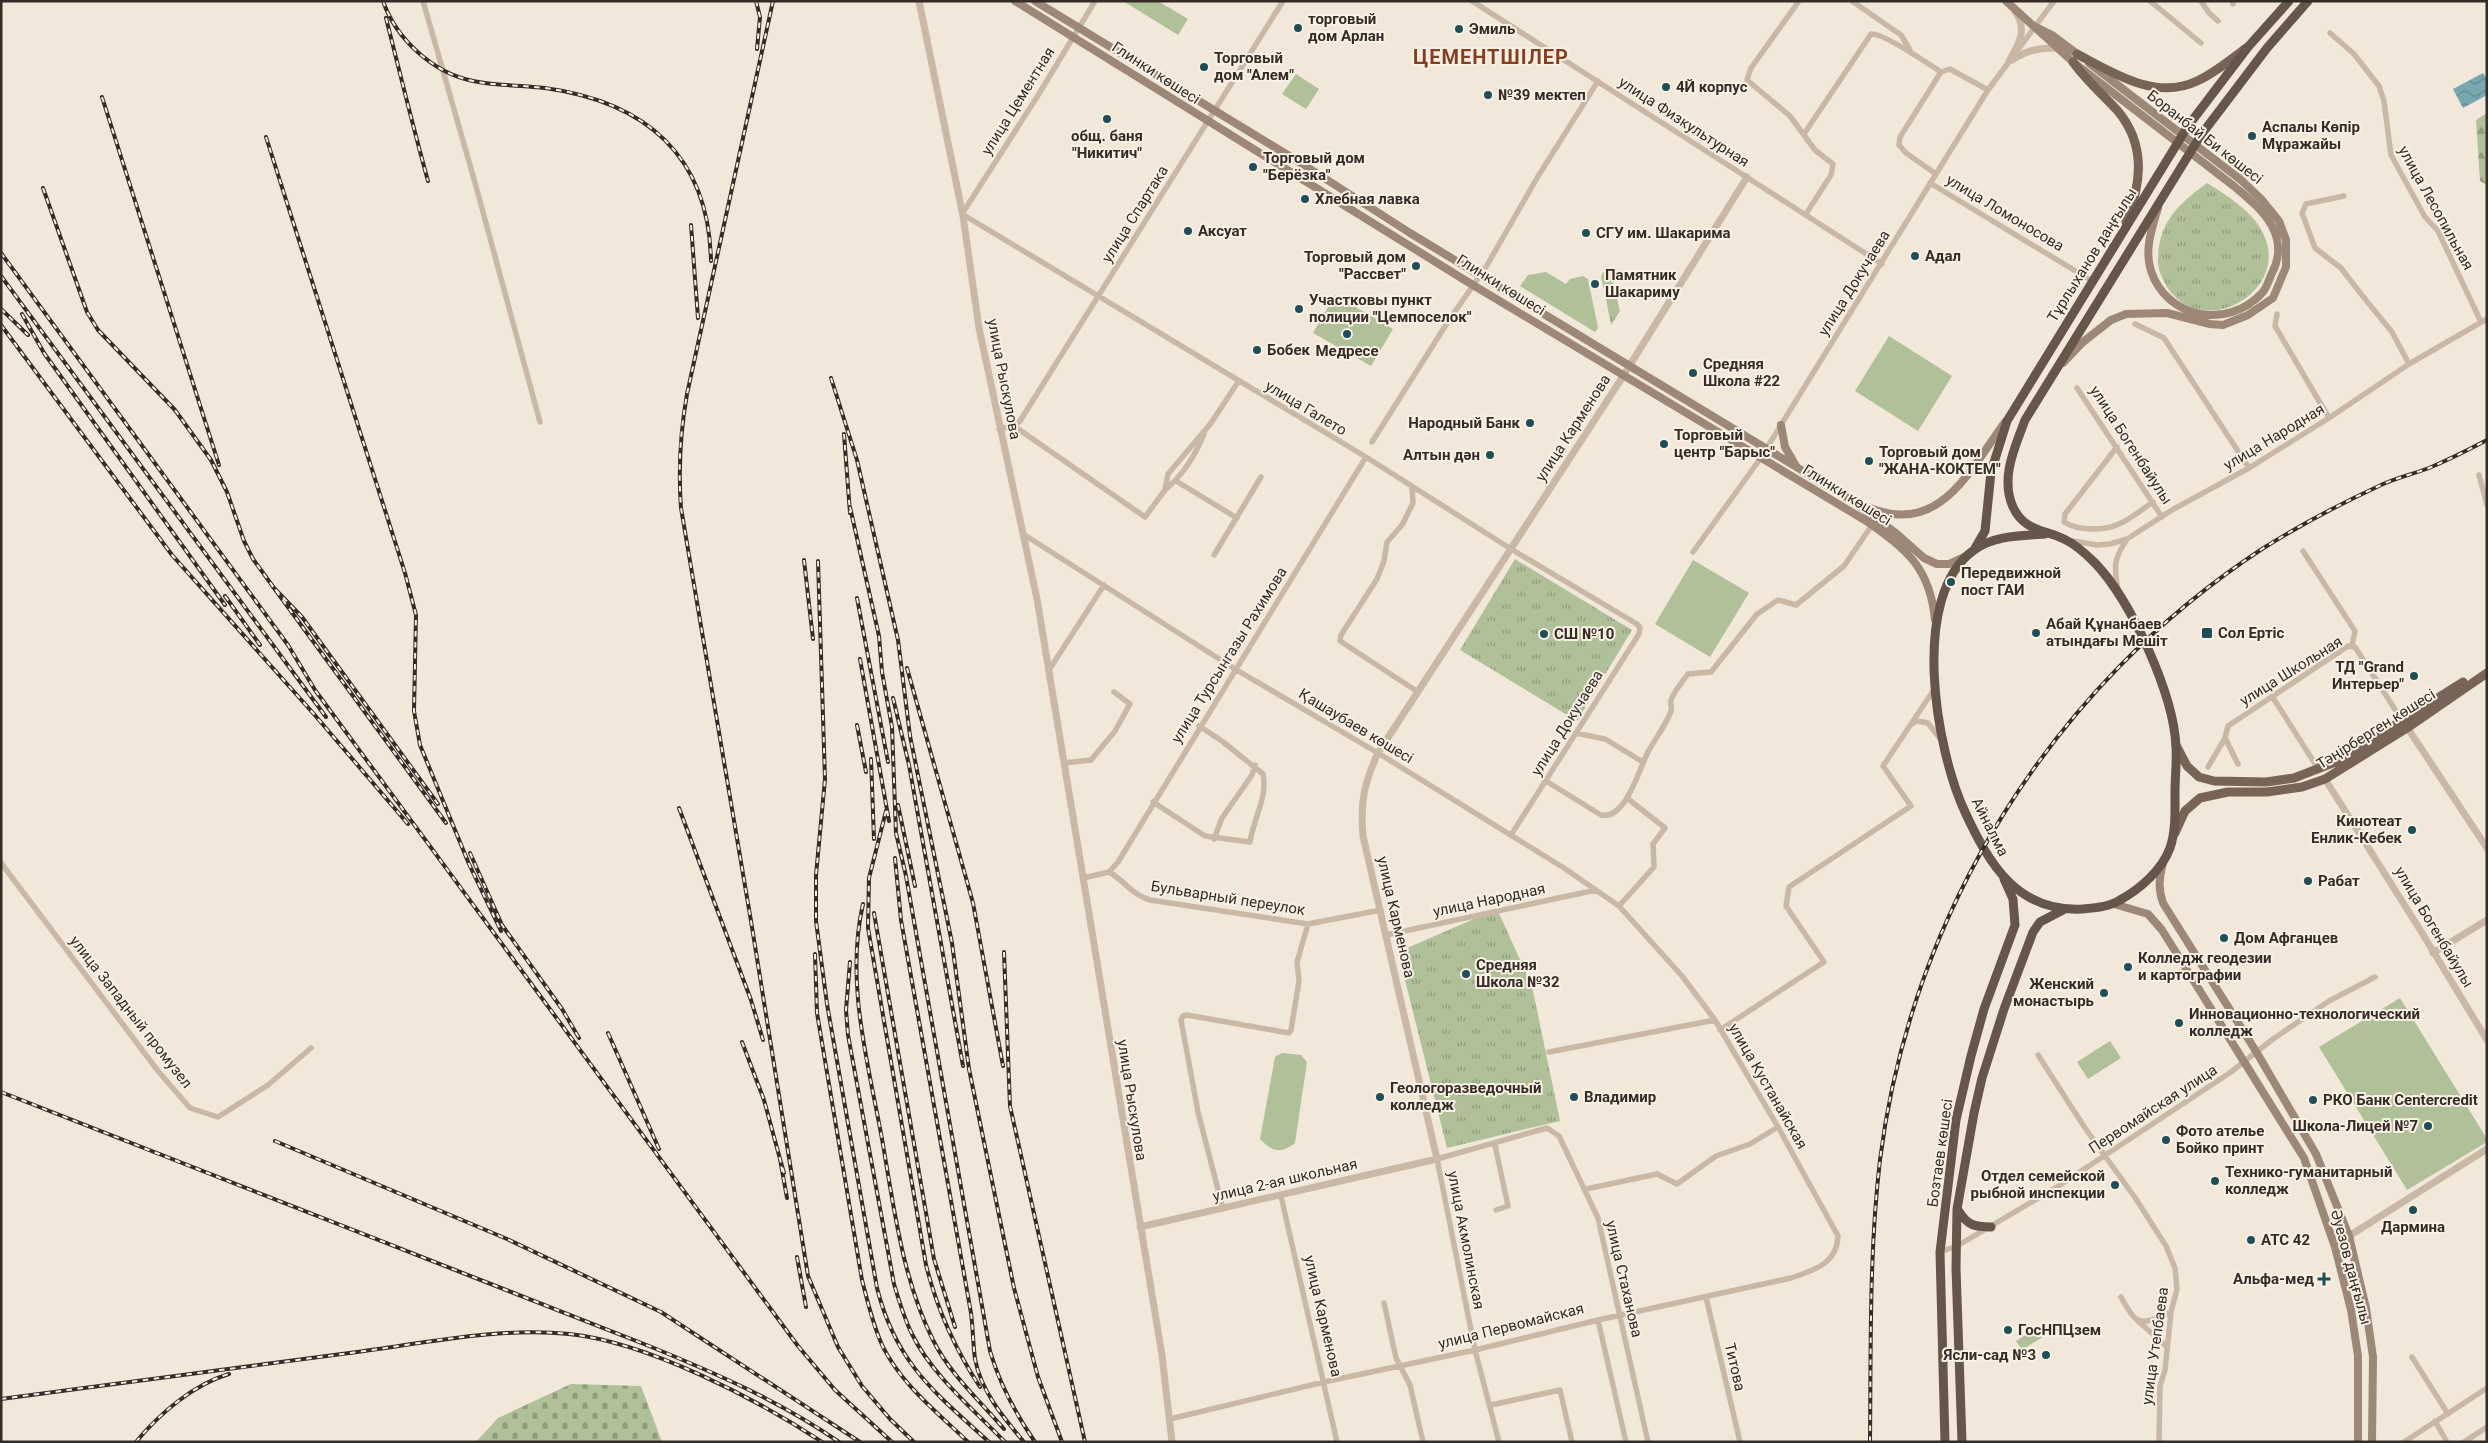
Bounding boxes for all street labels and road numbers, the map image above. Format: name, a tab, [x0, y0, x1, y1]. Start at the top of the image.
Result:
street label: Глинки көшесі	[1109, 38, 1203, 108]
street label: улица Цементная	[978, 44, 1058, 158]
street label: улица Физкультурная	[1615, 73, 1753, 171]
street label: Боранбай Би көшесі	[2143, 86, 2267, 188]
street label: улица Лесопильная	[2394, 143, 2478, 273]
street label: улица Спартака	[1098, 162, 1172, 266]
street label: улица Ломоносова	[1943, 171, 2067, 255]
street label: Тұрлыханов даңғылы	[2043, 185, 2141, 325]
street label: улица Докучаева	[1814, 227, 1894, 339]
street label: Глинки көшесі	[1453, 251, 1549, 319]
street label: улица Рыскулова	[983, 317, 1025, 441]
street label: улица Карменова	[1532, 371, 1614, 485]
street label: улица Галето	[1262, 377, 1350, 439]
street label: улица Богенбайулы	[2086, 382, 2176, 508]
street label: улица Народная	[2220, 400, 2328, 474]
street label: Глинки көшесі	[1799, 461, 1895, 529]
street label: улица Турсынгазы Рахимова	[1167, 564, 1291, 746]
street label: улица Школьная	[2237, 632, 2345, 710]
street label: улица Докучаева	[1527, 667, 1607, 779]
street label: Қашаубаев көшесі	[1295, 685, 1417, 767]
street label: Тәңірберген көшесі	[2313, 685, 2439, 773]
street label: Айналма	[1968, 795, 2012, 859]
street label: улица Карменова	[1373, 854, 1419, 980]
street label: улица Богенбайулы	[2391, 863, 2477, 991]
street label: Бульварный переулок	[1150, 877, 1306, 919]
street label: улица Народная	[1431, 879, 1547, 921]
street label: улица Западный промузел	[66, 932, 196, 1092]
street label: улица Кустанайская	[1725, 1020, 1811, 1152]
street label: улица Рыскулова	[1114, 1038, 1150, 1162]
street label: Первомайская улица	[2085, 1061, 2221, 1157]
street label: Бозтаев көшесі	[1923, 1098, 1957, 1208]
street label: улица 2-ая школьная	[1211, 1155, 1359, 1205]
street label: улица Акмолинская	[1444, 1169, 1488, 1311]
street label: Әуезов даңғылы	[2327, 1208, 2375, 1326]
street label: улица Стаханова	[1602, 1219, 1646, 1339]
street label: улица Карменова	[1300, 1253, 1346, 1379]
street label: улица Утепбаева	[2138, 1286, 2172, 1406]
street label: улица Первомайская	[1436, 1299, 1586, 1353]
street label: Титова	[1721, 1341, 1749, 1393]

